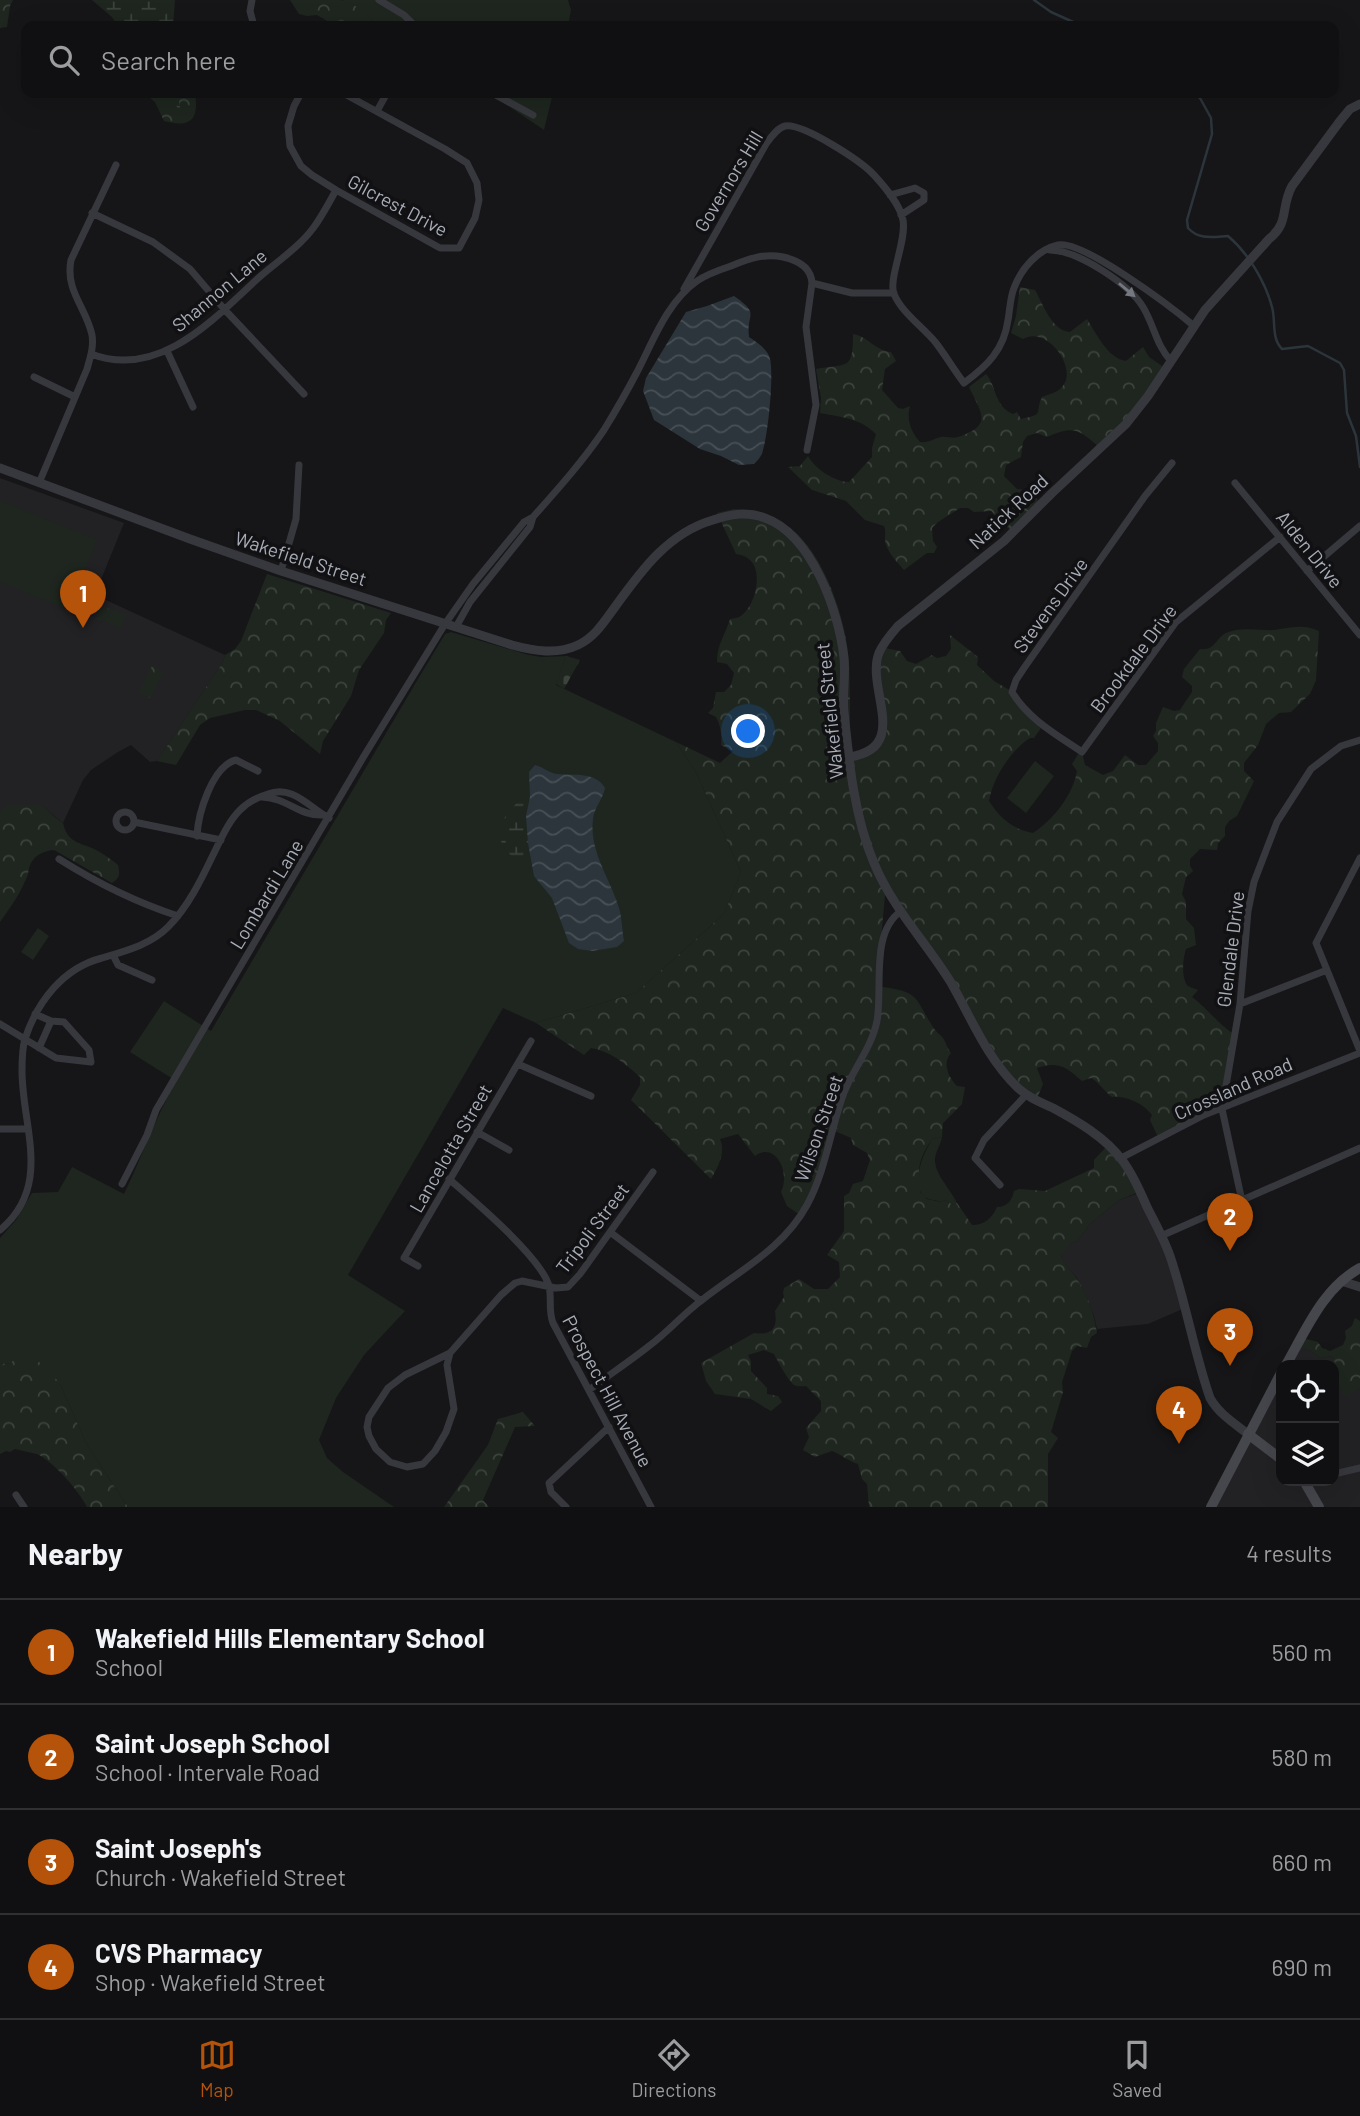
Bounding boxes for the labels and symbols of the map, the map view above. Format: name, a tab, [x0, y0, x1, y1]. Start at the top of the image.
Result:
street label: Governors Hill	[689, 126, 767, 236]
street label: Gilcrest Drive	[344, 169, 452, 241]
street label: Shannon Lane	[167, 244, 271, 336]
one-way arrow	[1118, 283, 1136, 298]
street label: Natick Road	[964, 469, 1052, 553]
street label: Alden Drive	[1272, 506, 1348, 592]
street label: Wakefield Street	[232, 526, 370, 590]
street label: Stevens Drive	[1008, 553, 1092, 657]
pin: 1	[60, 570, 106, 628]
street label: Brookdale Drive	[1085, 599, 1181, 717]
street label: Wakefield Street	[810, 642, 848, 780]
your location	[731, 714, 765, 748]
street label: Lombardi Lane	[224, 835, 308, 953]
street label: Glendale Drive	[1211, 890, 1249, 1008]
street label: Crossland Road	[1170, 1052, 1296, 1124]
street label: Wilson Street	[789, 1072, 847, 1184]
street label: Lancelotta Street	[404, 1080, 496, 1216]
street label: Tripoli Street	[551, 1178, 633, 1278]
pin: 2	[1207, 1193, 1253, 1251]
pin: 3	[1207, 1308, 1253, 1366]
street label: Prospect Hill Avenue	[558, 1311, 658, 1471]
pin: 4	[1156, 1386, 1202, 1444]

